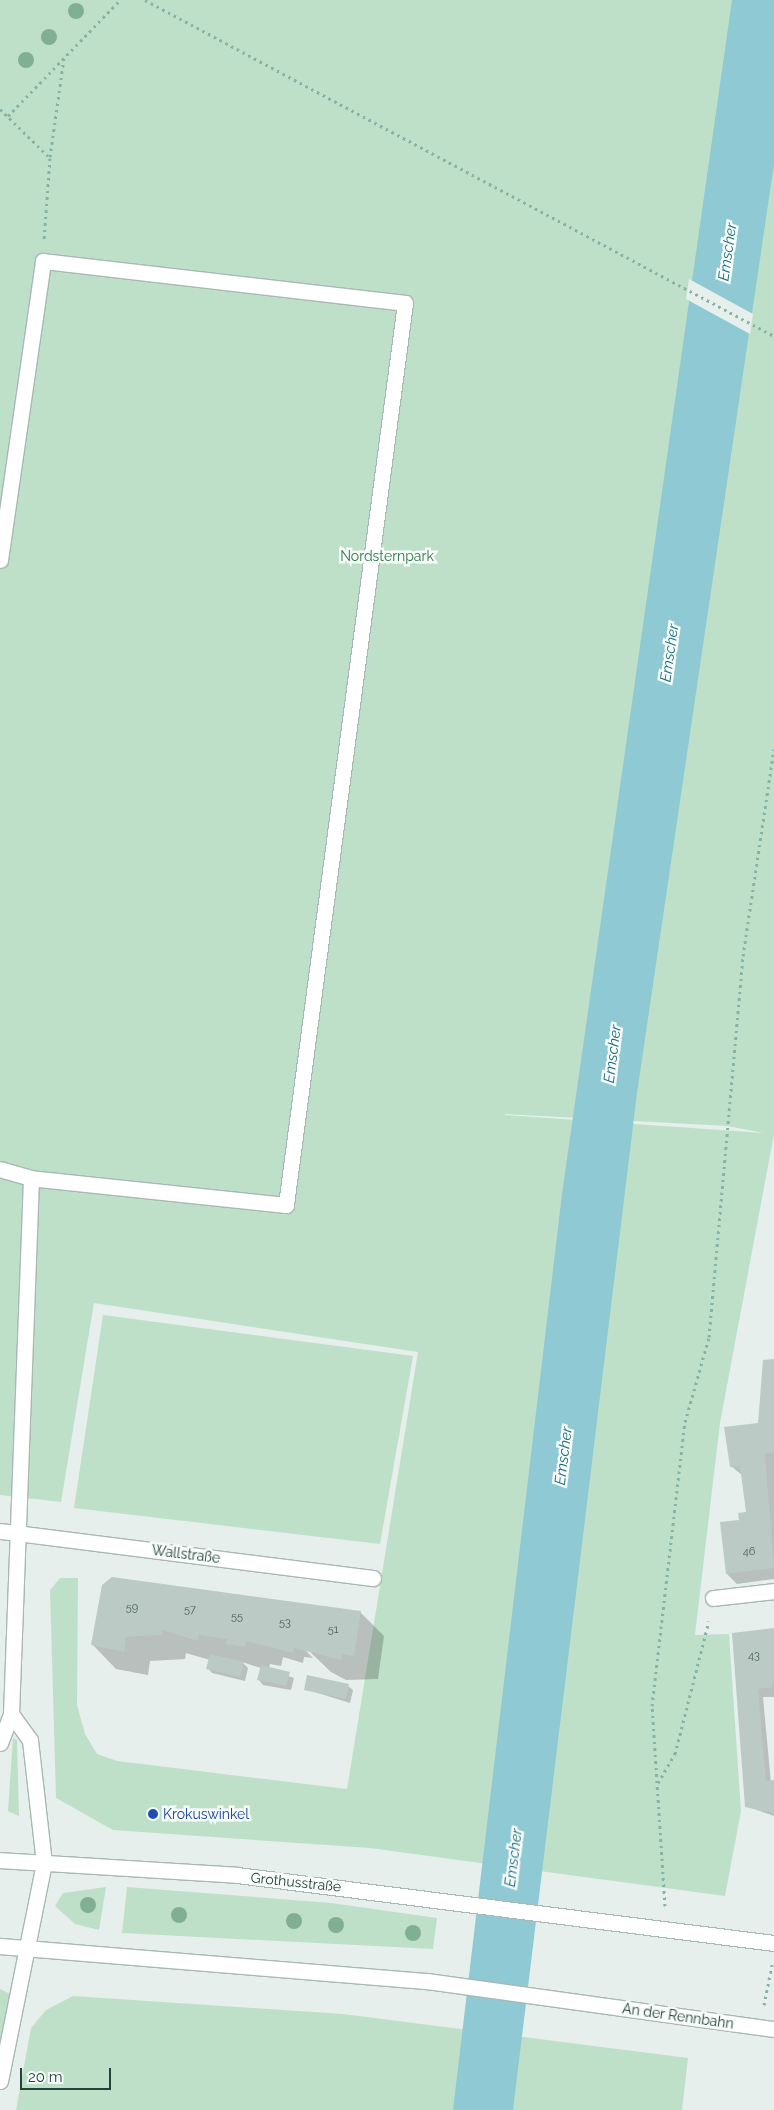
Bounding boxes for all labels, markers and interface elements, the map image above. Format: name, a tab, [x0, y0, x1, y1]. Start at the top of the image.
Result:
water label: Emscher	[715, 222, 741, 282]
park label: Nordsternpark	[340, 548, 434, 564]
water label: Emscher	[657, 623, 683, 683]
water label: Emscher	[601, 1024, 625, 1084]
water label: Emscher	[552, 1426, 576, 1486]
street label: Wallstraße	[151, 1541, 221, 1567]
house number: 46	[743, 1545, 755, 1559]
house number: 59	[126, 1601, 138, 1615]
house number: 57	[184, 1603, 196, 1617]
house number: 55	[231, 1610, 243, 1624]
house number: 53	[279, 1616, 291, 1630]
house number: 51	[328, 1623, 338, 1637]
house number: 43	[748, 1649, 760, 1663]
place label: Krokuswinkel	[163, 1806, 249, 1822]
marker: Krokuswinkel	[147, 1808, 159, 1820]
water label: Emscher	[502, 1828, 526, 1888]
street label: Grothusstraße	[250, 1869, 342, 1895]
street label: An der Rennbahn	[621, 2000, 735, 2032]
scale bar	[22, 2058, 114, 2090]
text: 20 m	[28, 2068, 63, 2086]

